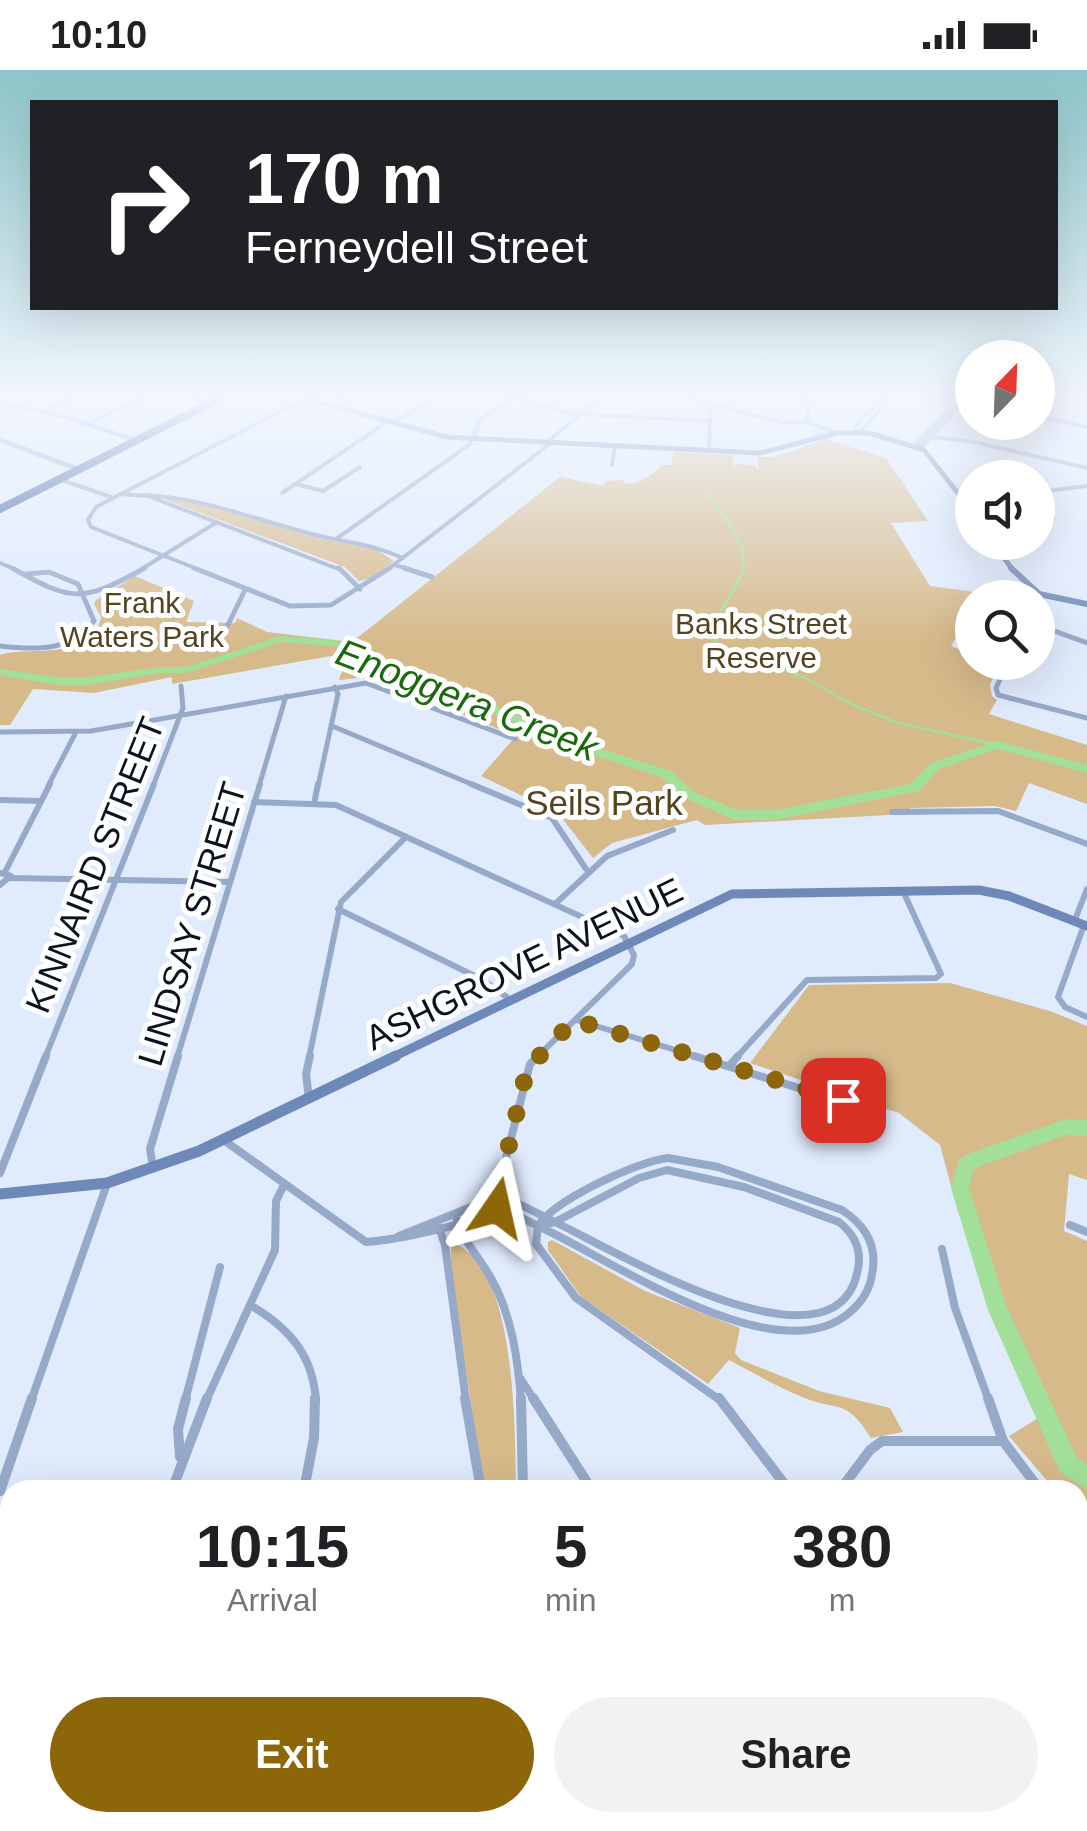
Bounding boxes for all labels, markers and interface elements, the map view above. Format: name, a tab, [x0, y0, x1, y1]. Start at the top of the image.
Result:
text: 10:10	[50, 14, 147, 56]
icon: right	[80, 140, 210, 270]
text: 170 m	[245, 140, 443, 218]
text: Ferneydell Street	[245, 222, 588, 273]
north arrow	[955, 340, 1055, 440]
map controls	[955, 340, 1055, 680]
button: sound	[955, 460, 1055, 560]
button: search	[955, 580, 1055, 680]
park label: Frank Waters Park	[60, 586, 225, 653]
park label: Banks Street Reserve	[675, 607, 848, 674]
water label: Enoggera Creek	[330, 631, 606, 770]
street label: KINNAIRD STREET	[17, 711, 172, 1018]
street label: LINDSAY STREET	[130, 777, 253, 1070]
park label: Seils Park	[525, 783, 683, 822]
street label: ASHGROVE AVENUE	[359, 870, 689, 1057]
pin	[801, 1058, 886, 1143]
icon: arrive	[816, 1073, 871, 1128]
position arrow	[445, 1156, 549, 1260]
text: 10:15	[196, 1513, 349, 1580]
text: 5	[554, 1513, 587, 1580]
text: 380	[792, 1513, 892, 1580]
text: Arrival	[227, 1582, 318, 1618]
text: min	[545, 1582, 596, 1618]
text: m	[829, 1582, 856, 1618]
button: Exit	[50, 1697, 534, 1812]
button: Share	[554, 1697, 1038, 1812]

